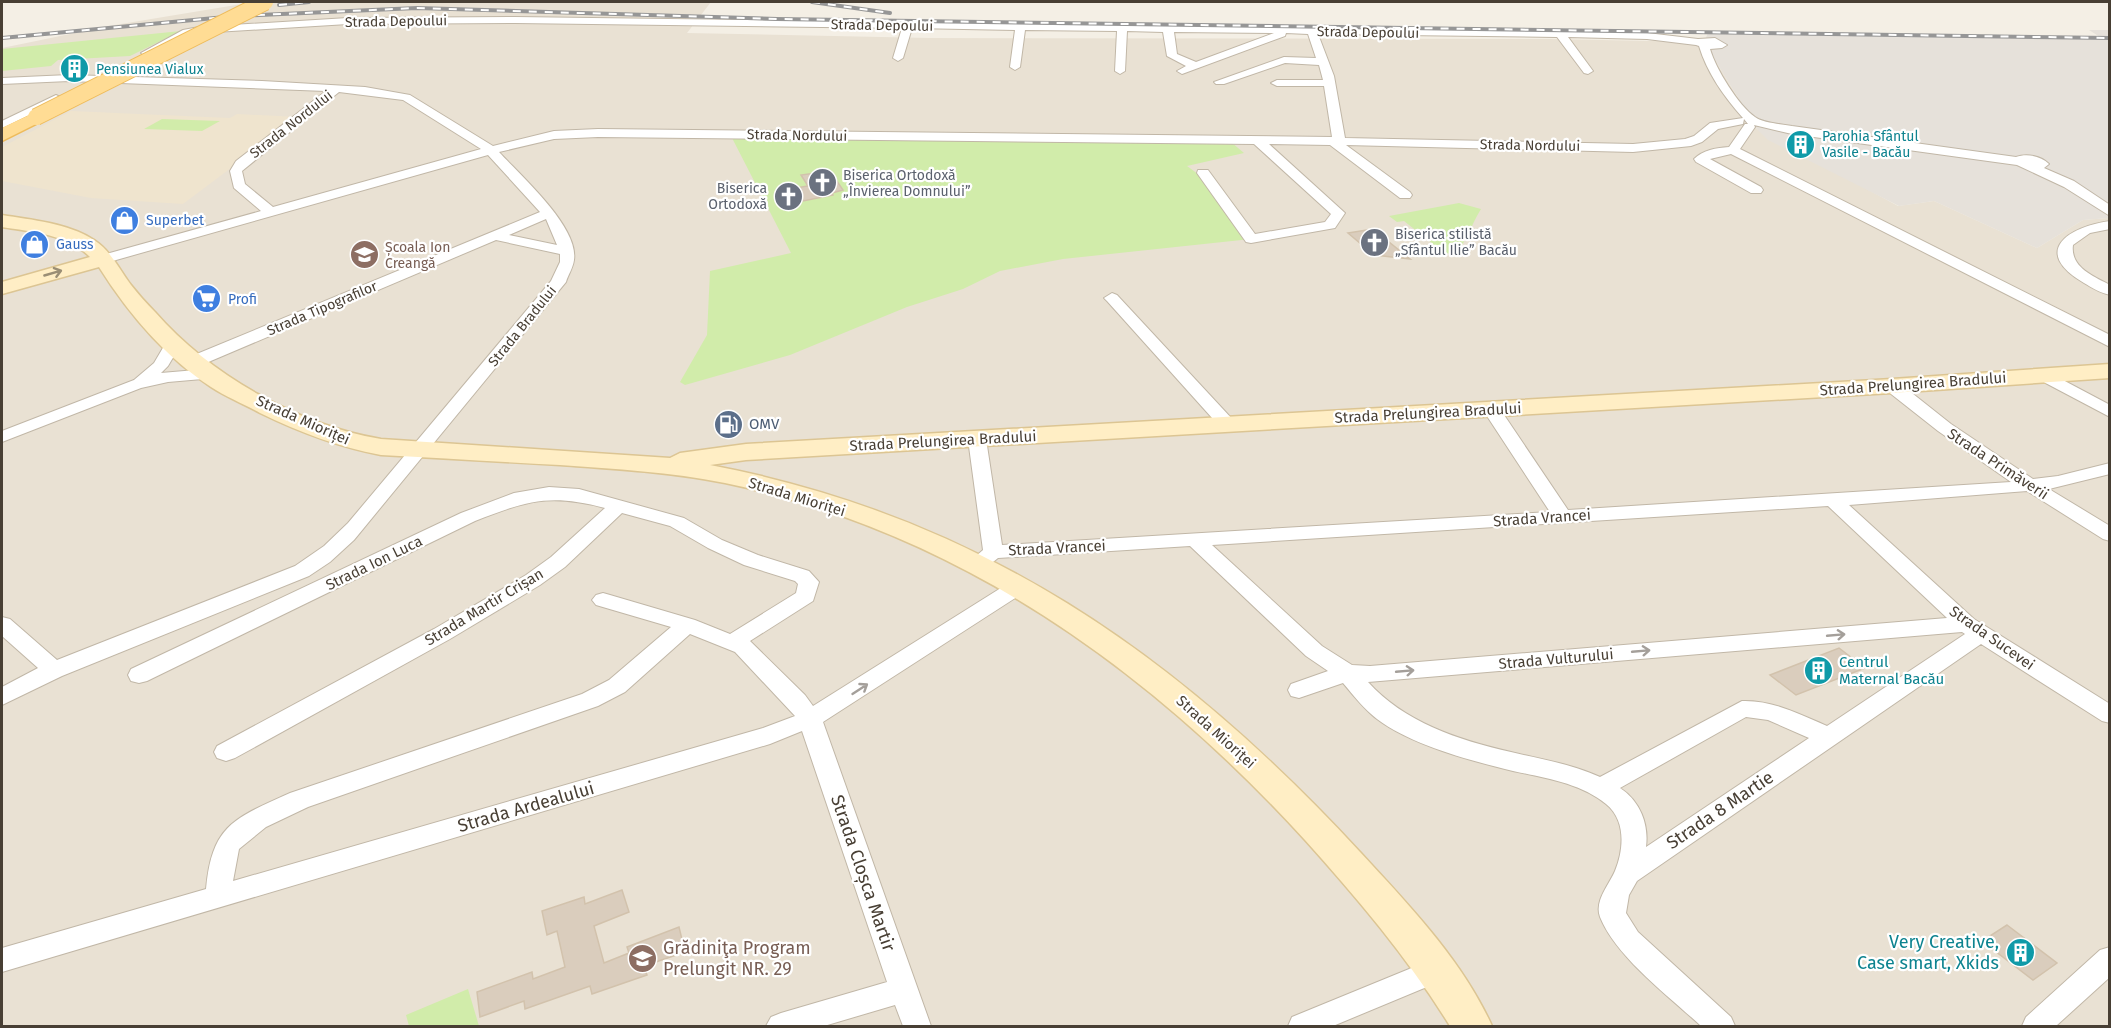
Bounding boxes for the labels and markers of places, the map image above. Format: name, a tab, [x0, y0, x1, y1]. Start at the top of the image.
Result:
building icon: Pensiunea Vialux	[59, 53, 91, 85]
place label: Pensiunea Vialux	[96, 61, 204, 78]
building icon: Parohia Sfântul Vasile - Bacău	[1785, 128, 1817, 160]
place label: Parohia Sfântul Vasile - Bacău	[1822, 128, 1919, 161]
church icon: Biserica Ortodoxă „Învierea Domnului”	[806, 167, 838, 199]
place label: Biserica Ortodoxă „Învierea Domnului”	[843, 167, 971, 200]
place label: Biserica Ortodoxă	[708, 180, 767, 213]
church icon: Biserica Ortodoxă	[772, 180, 804, 212]
shop icon: Superbet	[109, 204, 141, 236]
place label: Superbet	[146, 212, 205, 229]
church icon: Biserica stilistă „Sfântul Ilie” Bacău	[1358, 226, 1390, 258]
place label: Biserica stilistă „Sfântul Ilie” Bacău	[1395, 226, 1517, 259]
shop icon: Gauss	[19, 228, 51, 260]
place label: Gauss	[56, 236, 94, 253]
school or university icon: Școala Ion Creangă	[348, 239, 380, 271]
place label: Școala Ion Creangă	[385, 239, 450, 272]
supermarket icon: Profi	[191, 283, 223, 315]
place label: Profi	[228, 291, 257, 308]
fuel station icon: OMV	[712, 408, 744, 440]
place label: OMV	[749, 415, 780, 433]
place label: Centrul Maternal Bacău	[1839, 653, 1944, 688]
building icon: Centrul Maternal Bacău	[1802, 655, 1834, 687]
place label: Very Creative, Case smart, Xkids	[1857, 931, 1999, 974]
building icon: Very Creative, Case smart, Xkids	[2004, 936, 2036, 968]
place label: Grădiniţa Program Prelungit NR. 29	[663, 937, 811, 980]
school or university icon: Grădiniţa Program Prelungit NR. 29	[626, 942, 658, 974]

